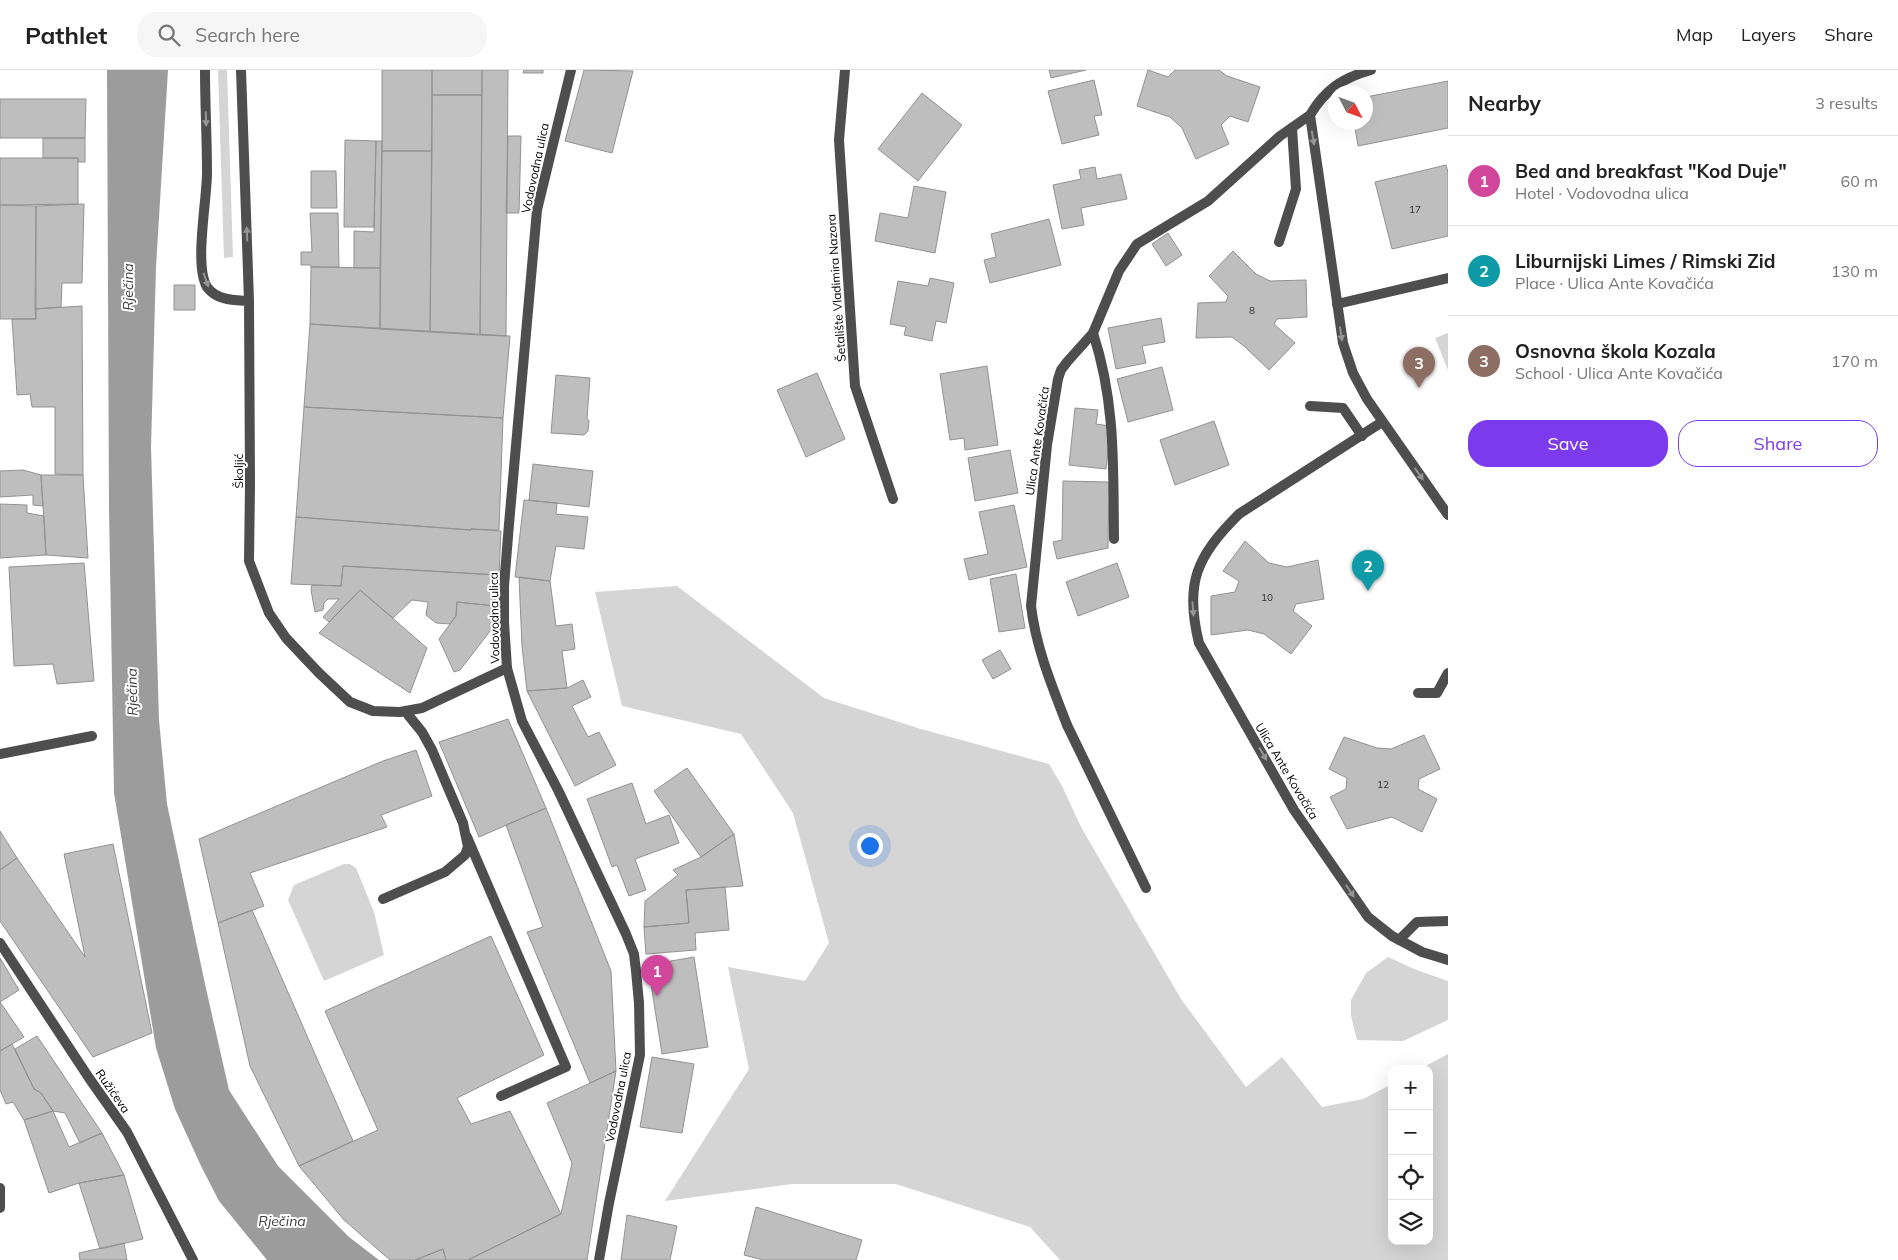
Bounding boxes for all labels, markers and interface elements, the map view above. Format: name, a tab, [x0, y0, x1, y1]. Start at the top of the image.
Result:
search box	[137, 12, 487, 57]
text: Pathlet	[25, 20, 107, 50]
icon: search	[155, 21, 183, 49]
text: Search here	[195, 23, 300, 47]
text: Map	[1676, 23, 1713, 46]
text: Layers	[1741, 23, 1796, 46]
text: Share	[1824, 23, 1873, 46]
north arrow	[1328, 85, 1373, 130]
text: Nearby	[1468, 90, 1541, 116]
text: 3 results	[1815, 93, 1878, 113]
one-way arrow	[202, 111, 210, 127]
street label: Vodovodna ulica	[518, 121, 552, 215]
one-way arrow	[1310, 131, 1318, 147]
text: Bed and breakfast "Kod Duje"	[1515, 159, 1787, 183]
text: 1	[1479, 171, 1489, 191]
text: 60 m	[1841, 171, 1878, 191]
text: Hotel · Vodovodna ulica	[1515, 183, 1689, 203]
house number: 17	[1409, 203, 1421, 216]
street label: Šetalište Vladimira Nazora	[823, 214, 849, 362]
one-way arrow	[243, 226, 251, 242]
text: Liburnijski Limes / Rimski Zid	[1515, 249, 1776, 273]
text: 2	[1479, 261, 1489, 281]
text: 130 m	[1831, 261, 1878, 281]
water label: Rječina	[119, 263, 137, 311]
one-way arrow	[202, 273, 210, 288]
text: Place · Ulica Ante Kovačića	[1515, 273, 1714, 293]
house number: 8	[1249, 304, 1255, 317]
one-way arrow	[1338, 326, 1346, 342]
text: Osnovna škola Kozala	[1515, 339, 1716, 363]
pin: 3	[1403, 347, 1435, 388]
text: 3	[1479, 351, 1489, 371]
text: 170 m	[1831, 351, 1878, 371]
text: School · Ulica Ante Kovačića	[1515, 363, 1723, 383]
street label: Ulica Ante Kovačića	[1022, 386, 1052, 496]
button: Save	[1468, 420, 1668, 467]
button: Share	[1678, 420, 1878, 467]
street label: Školjić	[231, 454, 246, 488]
one-way arrow	[1414, 467, 1424, 481]
pin: 2	[1352, 550, 1384, 591]
street label: Vodovodna ulica	[486, 572, 502, 664]
house number: 10	[1261, 591, 1273, 604]
one-way arrow	[1189, 601, 1197, 617]
water label: Rječina	[123, 668, 141, 716]
street label: Ulica Ante Kovačića	[1252, 720, 1322, 822]
one-way arrow	[1258, 747, 1267, 761]
house number: 12	[1377, 778, 1389, 791]
your location	[857, 833, 883, 859]
one-way arrow	[1345, 884, 1355, 898]
pin: 1	[641, 955, 673, 996]
street label: Vodovodna ulica	[602, 1050, 634, 1144]
map controls	[1388, 1065, 1433, 1245]
button: +	[1388, 1065, 1433, 1110]
street label: Ružićeva	[93, 1066, 133, 1116]
button: −	[1388, 1110, 1433, 1155]
button: locate	[1388, 1155, 1433, 1200]
button: layers	[1388, 1200, 1433, 1245]
water label: Rječina	[258, 1212, 306, 1230]

